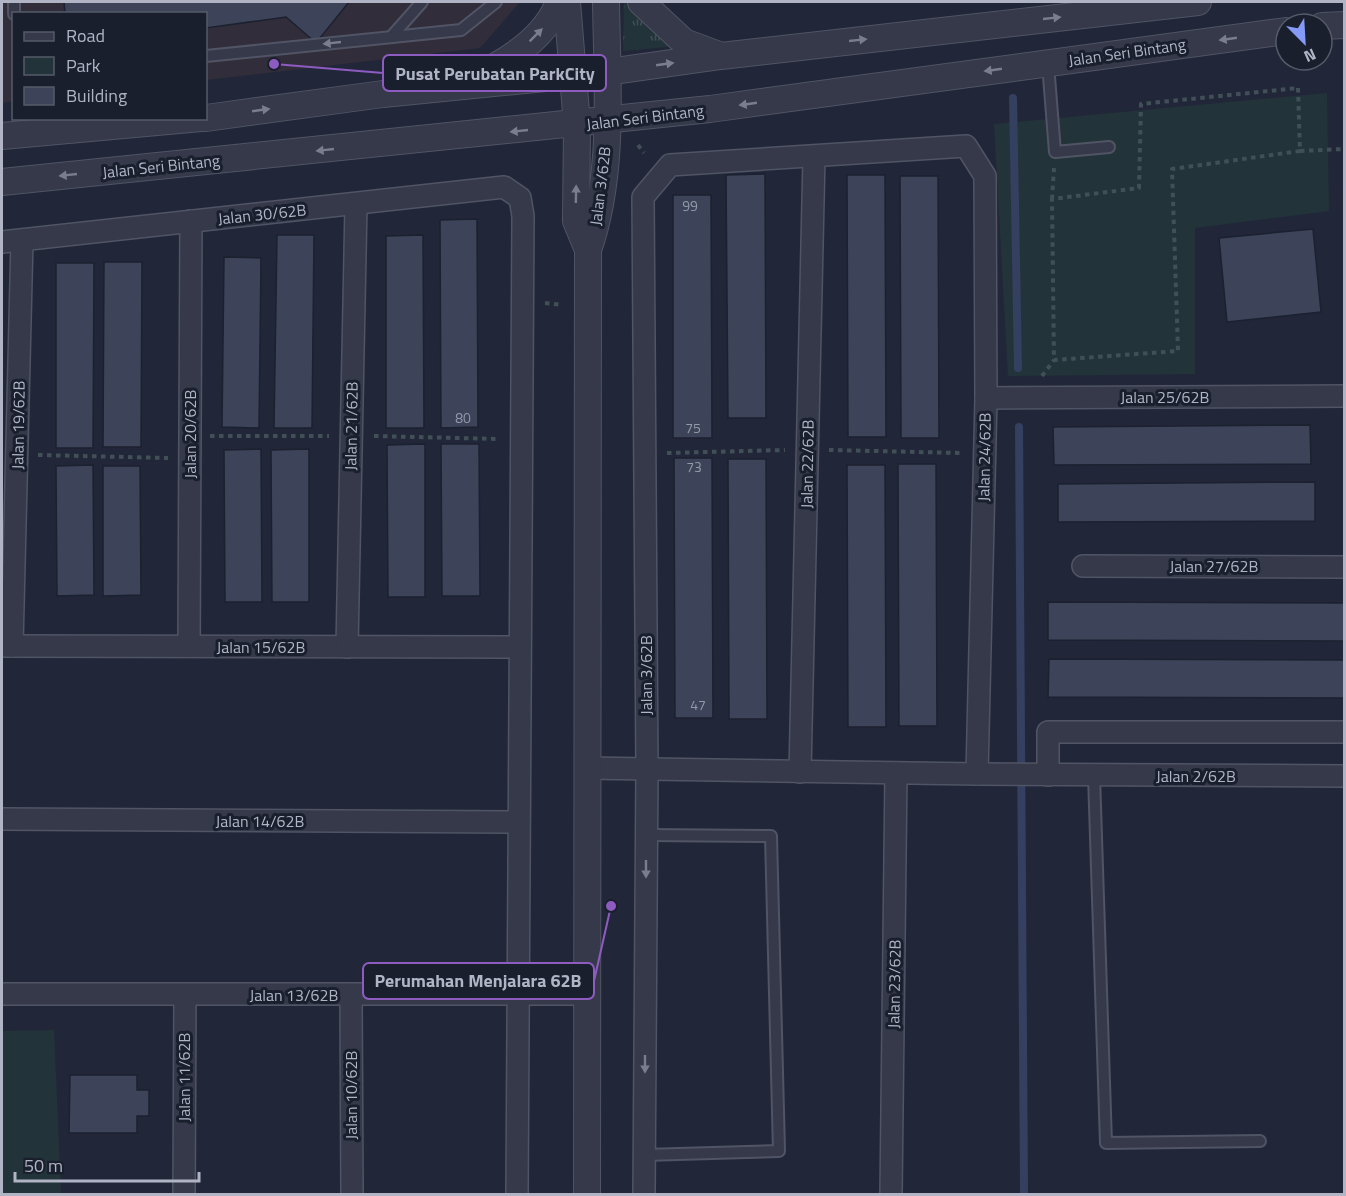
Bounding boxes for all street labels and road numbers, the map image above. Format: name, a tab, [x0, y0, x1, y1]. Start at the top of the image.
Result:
street label: Jalan Seri Bintang	[1067, 32, 1187, 72]
street label: Jalan Seri Bintang	[585, 98, 705, 136]
street label: Jalan 3/62B	[583, 145, 617, 227]
street label: Jalan Seri Bintang	[101, 148, 221, 184]
street label: Jalan 30/62B	[217, 197, 308, 231]
street label: Jalan 19/62B	[5, 380, 31, 470]
street label: Jalan 21/62B	[338, 381, 364, 471]
street label: Jalan 25/62B	[1121, 385, 1210, 409]
street label: Jalan 20/62B	[178, 389, 202, 478]
street label: Jalan 24/62B	[971, 412, 997, 502]
street label: Jalan 22/62B	[794, 419, 820, 509]
street label: Jalan 27/62B	[1170, 554, 1259, 578]
street label: Jalan 15/62B	[217, 635, 306, 659]
street label: Jalan 3/62B	[634, 635, 658, 715]
street label: Jalan 2/62B	[1156, 764, 1236, 788]
street label: Jalan 14/62B	[216, 809, 305, 833]
street label: Jalan 23/62B	[881, 939, 907, 1029]
street label: Jalan 13/62B	[250, 983, 339, 1007]
street label: Jalan 11/62B	[172, 1032, 196, 1121]
street label: Jalan 10/62B	[339, 1050, 363, 1139]

